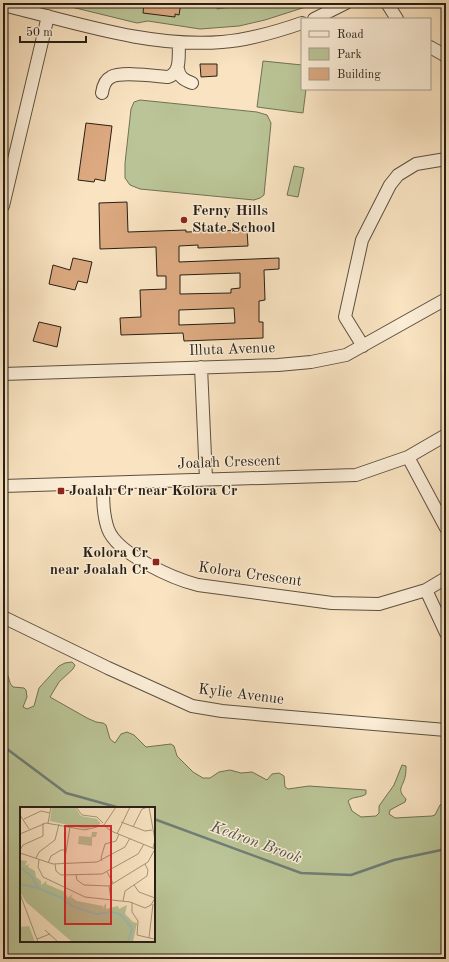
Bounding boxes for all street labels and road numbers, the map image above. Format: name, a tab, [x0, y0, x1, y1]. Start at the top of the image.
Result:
street label: Illuta Avenue	[188, 341, 276, 359]
street label: Joalah Crescent	[177, 454, 281, 472]
street label: Kolora Crescent	[197, 560, 303, 590]
street label: Kylie Avenue	[197, 682, 285, 708]

